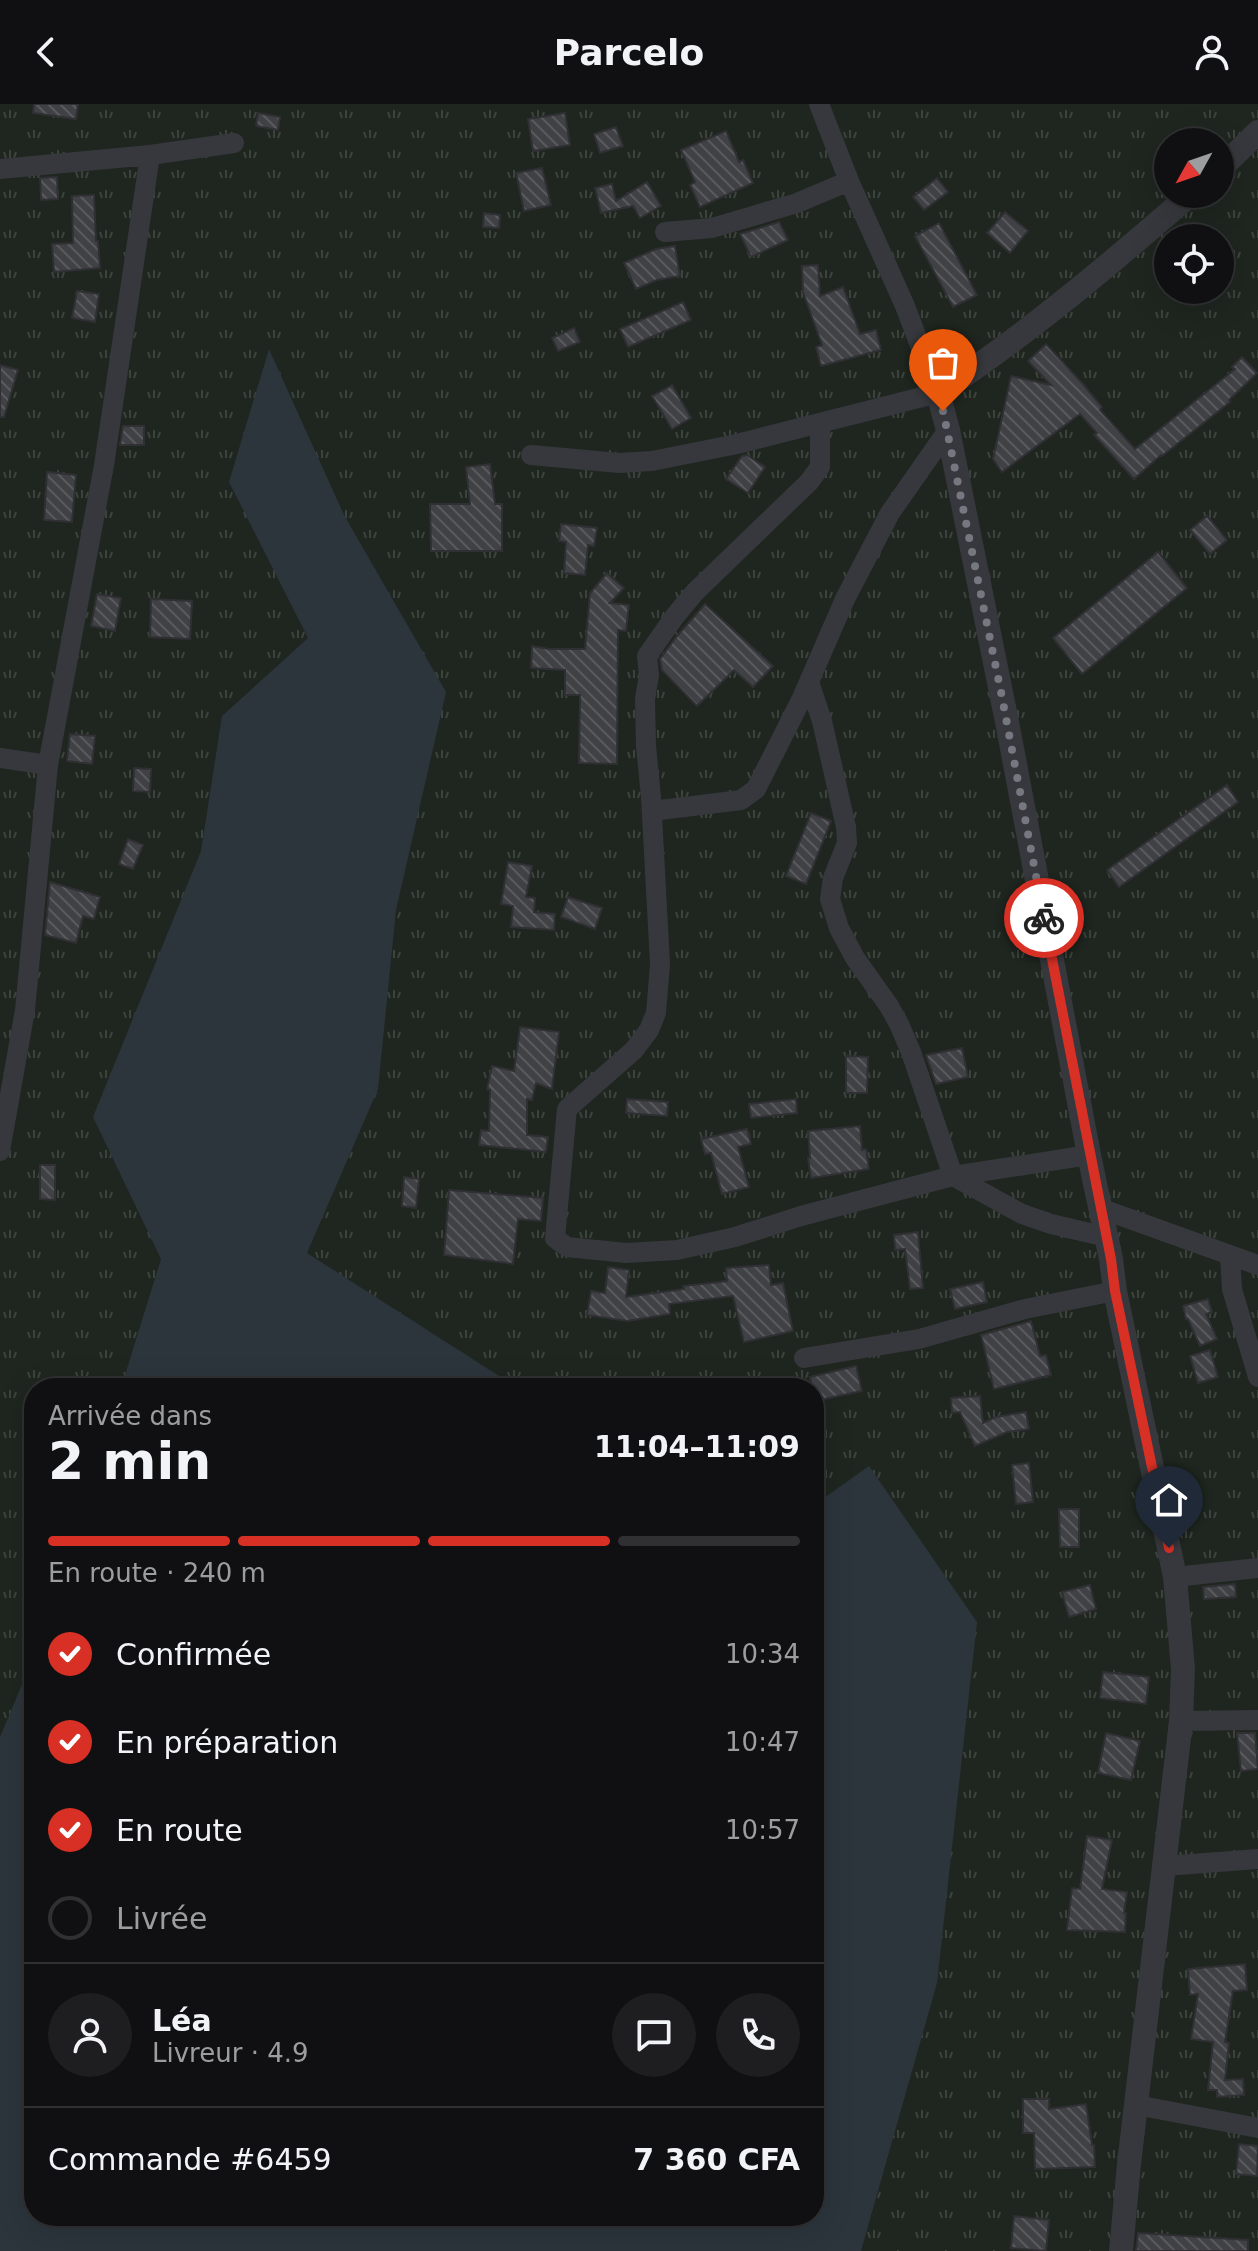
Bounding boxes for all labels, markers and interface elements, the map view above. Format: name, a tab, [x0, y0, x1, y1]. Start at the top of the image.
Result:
icon: back	[24, 30, 68, 74]
icon: person	[1190, 30, 1234, 74]
text: Parcelo	[554, 32, 704, 73]
north arrow	[1154, 128, 1234, 208]
map controls	[1154, 128, 1234, 304]
button: locate	[1154, 224, 1234, 304]
pin	[909, 329, 977, 411]
icon: bag	[921, 341, 965, 385]
courier	[1004, 878, 1084, 958]
icon: bike	[1022, 896, 1066, 940]
text: Arrivée dans	[48, 1401, 212, 1431]
text: 11:04–11:09	[594, 1429, 800, 1464]
text: 2 min	[48, 1431, 211, 1491]
pin	[1135, 1466, 1203, 1548]
icon: home	[1147, 1478, 1191, 1522]
text: En route · 240 m	[48, 1558, 266, 1588]
icon: check	[48, 1632, 92, 1676]
text: Confirmée	[116, 1637, 271, 1672]
text: 10:34	[725, 1639, 800, 1669]
icon: check	[48, 1720, 92, 1764]
text: En préparation	[116, 1725, 338, 1760]
text: 10:47	[725, 1727, 800, 1757]
icon: check	[48, 1808, 92, 1852]
text: En route	[116, 1813, 243, 1848]
text: 10:57	[725, 1815, 800, 1845]
text: Livrée	[116, 1901, 207, 1936]
button: person	[48, 1993, 132, 2077]
button: chat	[612, 1993, 696, 2077]
button: phone	[716, 1993, 800, 2077]
text: Léa	[152, 2003, 212, 2038]
text: Livreur · 4.9	[152, 2038, 309, 2068]
text: Commande #6459	[48, 2142, 332, 2177]
text: 7 360 CFA	[633, 2142, 800, 2177]

